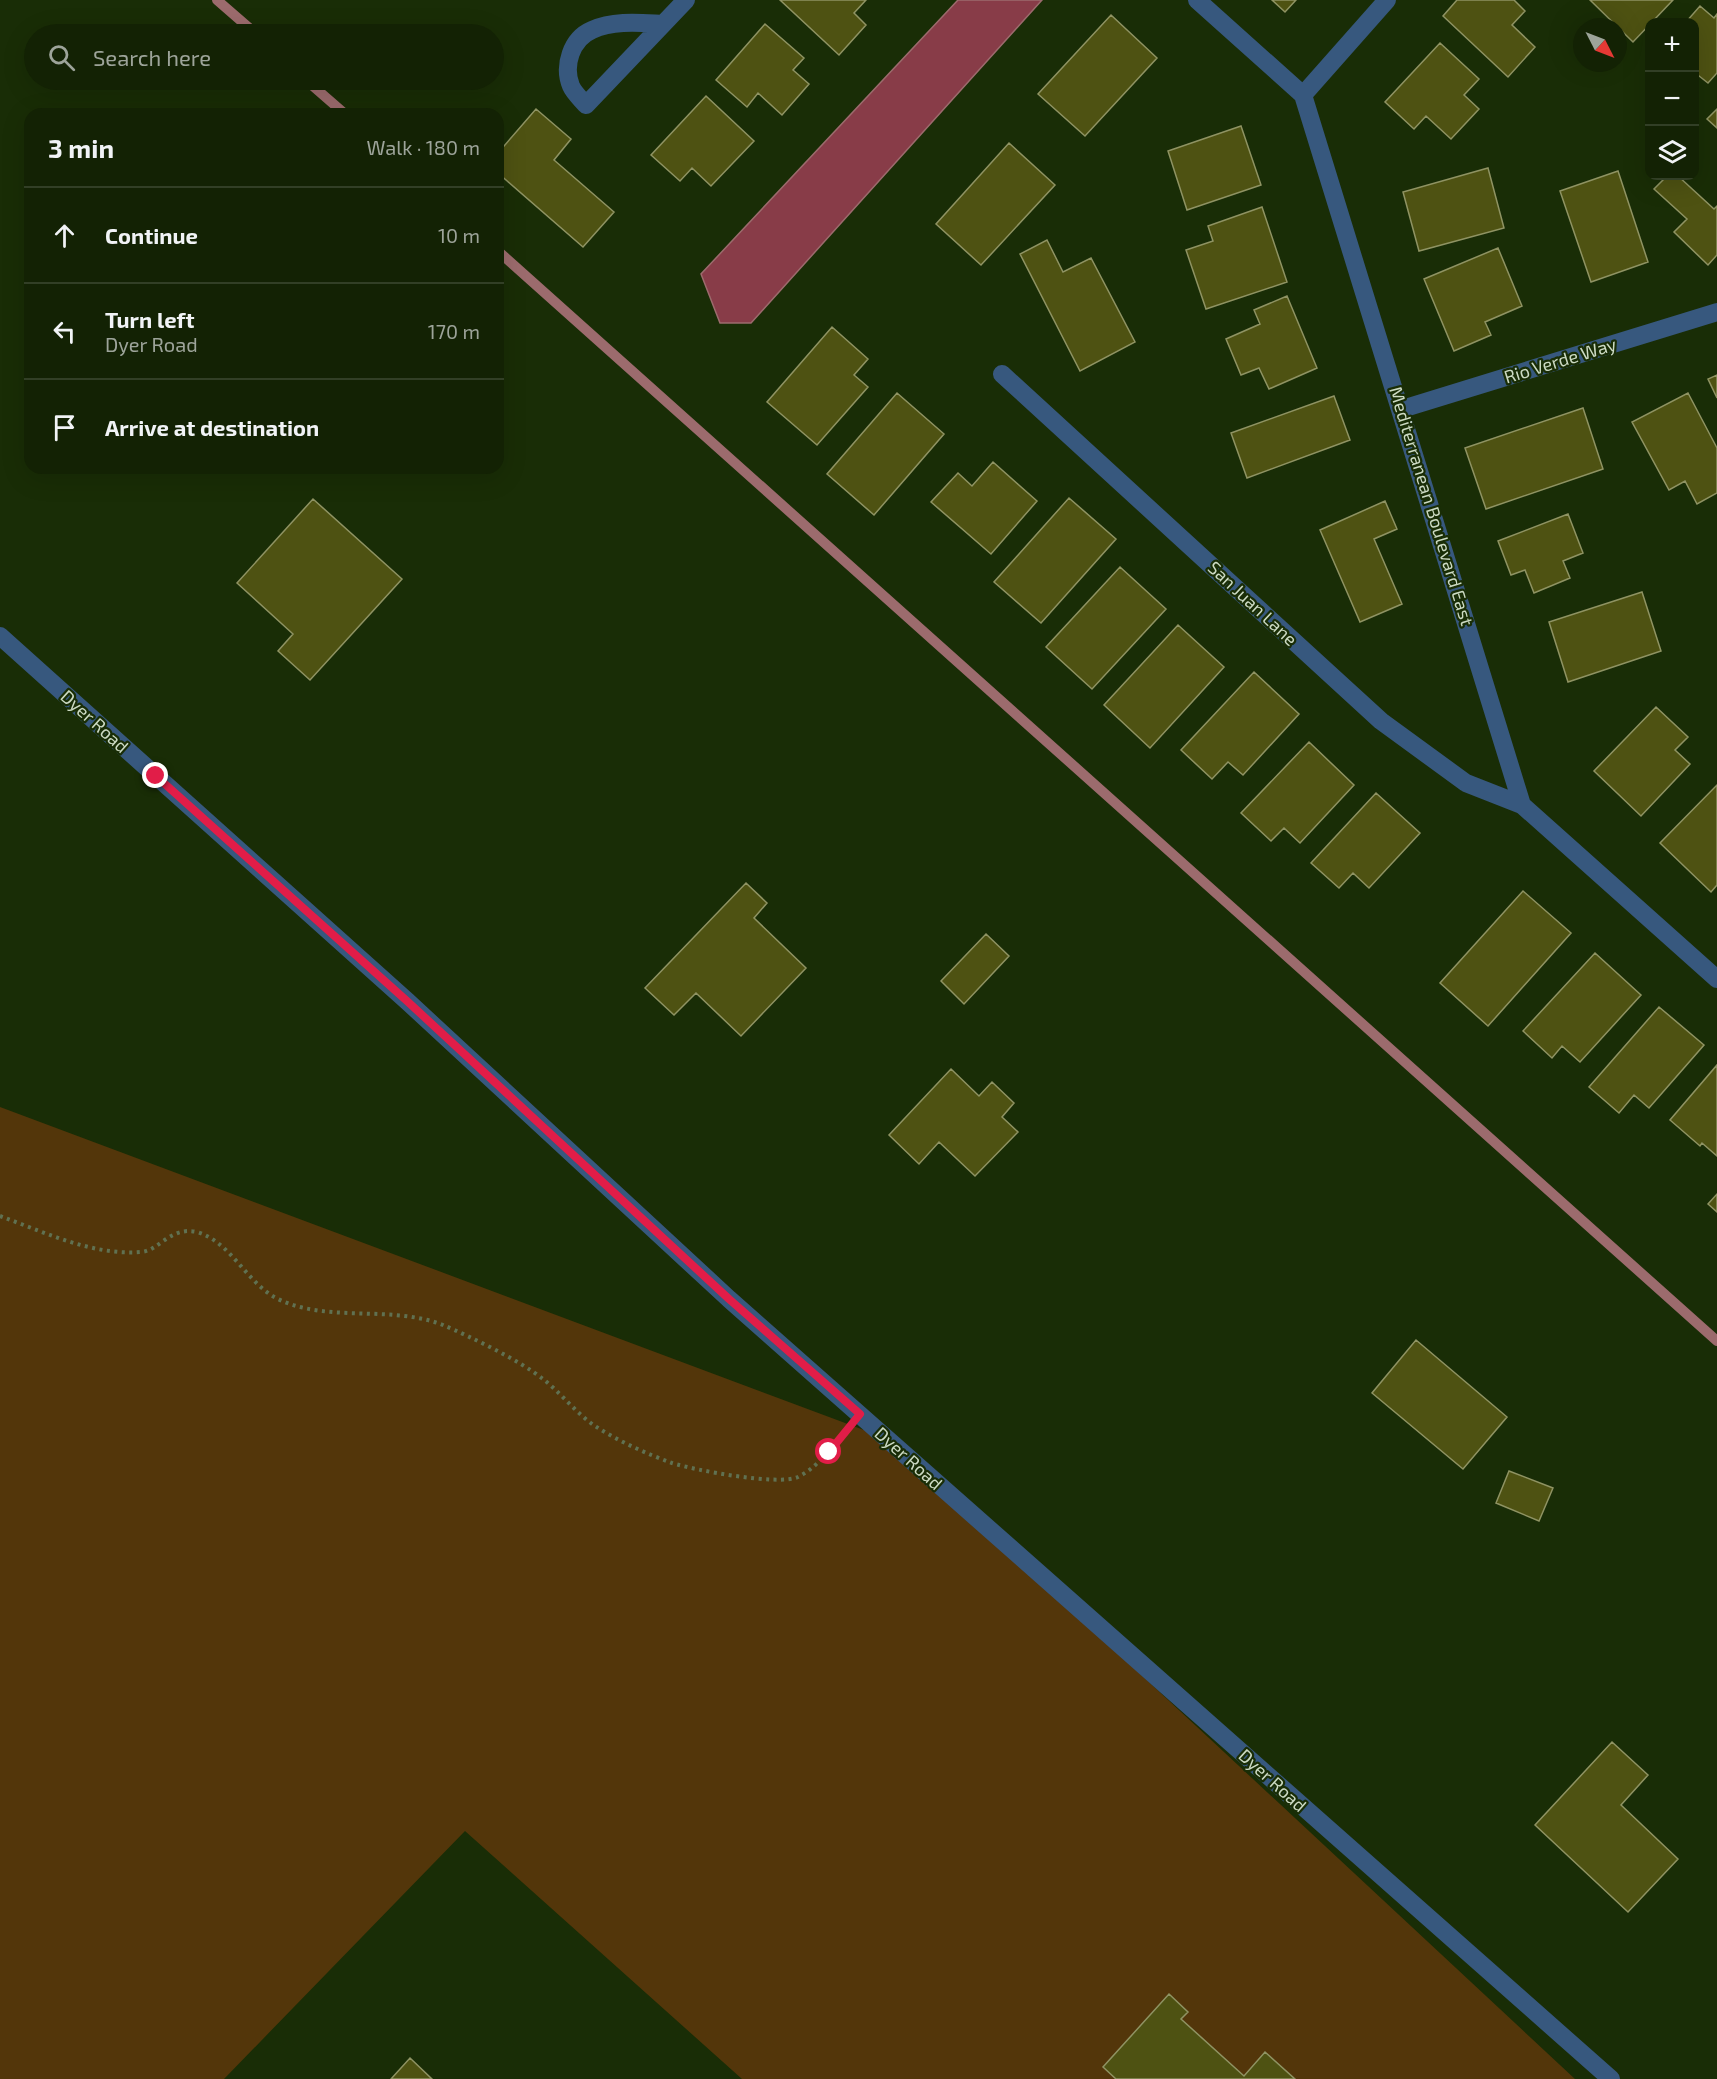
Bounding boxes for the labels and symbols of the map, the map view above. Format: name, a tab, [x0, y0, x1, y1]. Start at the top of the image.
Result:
north arrow	[1573, 18, 1627, 72]
street label: Rio Verde Way	[1501, 332, 1619, 388]
street label: Mediterranean Boulevard East	[1385, 384, 1479, 628]
street label: San Juan Lane	[1204, 556, 1302, 650]
street label: Dyer Road	[57, 685, 133, 757]
route end	[142, 762, 168, 788]
street label: Dyer Road	[871, 1422, 947, 1494]
route start	[815, 1438, 841, 1464]
street label: Dyer Road	[1235, 1744, 1311, 1816]

